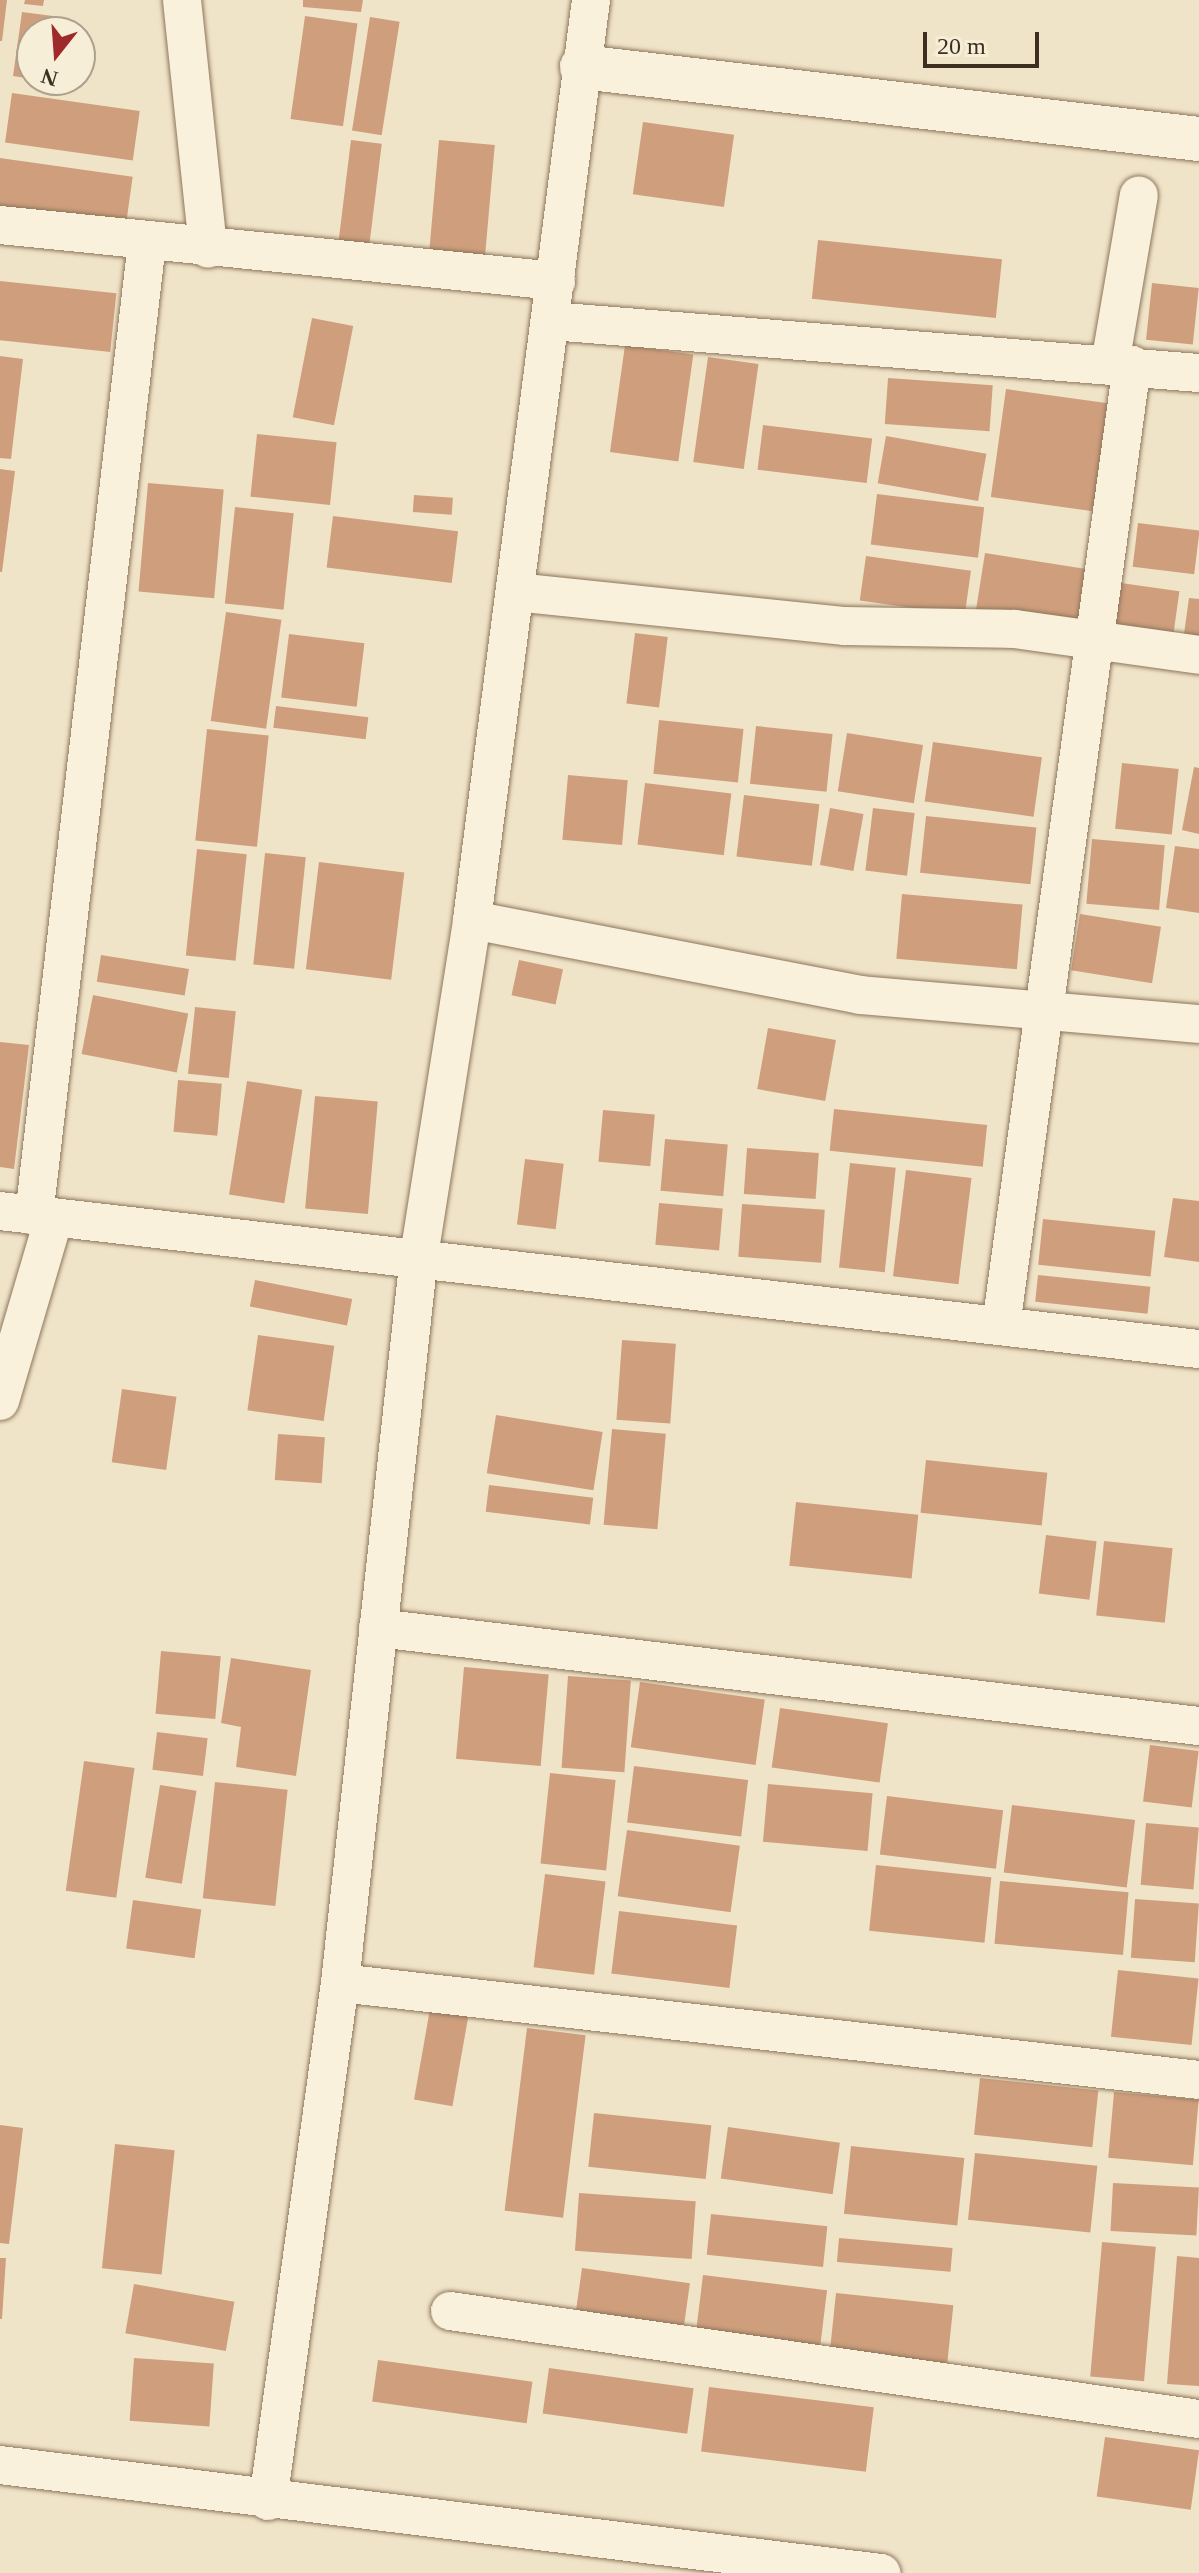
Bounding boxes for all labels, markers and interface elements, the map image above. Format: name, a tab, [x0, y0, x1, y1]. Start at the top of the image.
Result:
north arrow	[16, 16, 96, 96]
scale bar	[927, 16, 1043, 66]
text: 20 m	[937, 33, 986, 59]
text: N	[38, 63, 61, 92]

